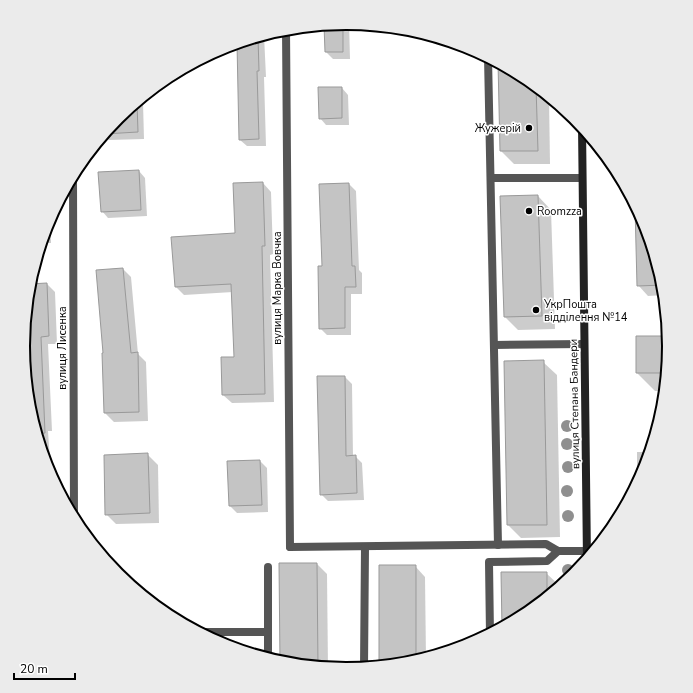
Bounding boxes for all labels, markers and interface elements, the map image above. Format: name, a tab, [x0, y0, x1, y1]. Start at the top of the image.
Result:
place label: Жужерій	[475, 121, 521, 136]
marker: Жужерій	[524, 123, 534, 133]
place label: Roomzza	[537, 204, 582, 219]
marker: Roomzza	[524, 206, 534, 216]
street label: вулиця Марка Вовчка	[270, 231, 285, 345]
place label: УкрПошта відділення №14	[543, 297, 628, 325]
marker: УкрПошта відділення №14	[531, 305, 541, 315]
street label: вулиця Лисенка	[55, 306, 70, 390]
street label: вулиця Степана Бандери	[566, 339, 583, 469]
scale bar	[14, 655, 75, 681]
text: 20 m	[20, 661, 48, 677]

